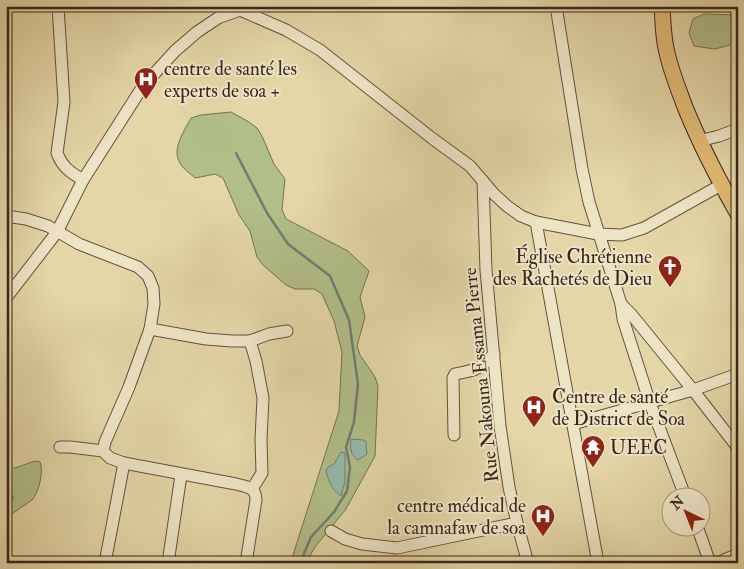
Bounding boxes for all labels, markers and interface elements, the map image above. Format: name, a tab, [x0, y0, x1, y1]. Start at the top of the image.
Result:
place label: centre de santé les experts de soa +	[164, 57, 297, 104]
hospital icon: centre de santé les experts de soa +	[133, 66, 159, 100]
place label: Église Chrétienne des Rachetés de Dieu	[493, 243, 652, 291]
church icon: Église Chrétienne des Rachetés de Dieu	[657, 254, 683, 288]
street label: Rue Nakouna Essama Pierre	[458, 266, 504, 484]
place label: Centre de santé de District de Soa	[552, 385, 685, 431]
hospital icon: Centre de santé de District de Soa	[521, 394, 547, 428]
temple icon: UEEC	[580, 434, 606, 468]
place label: UEEC	[610, 436, 667, 460]
north arrow	[662, 486, 712, 536]
text: N	[666, 492, 688, 514]
place label: centre médical de la camnafaw de soa	[387, 494, 526, 540]
hospital icon: centre médical de la camnafaw de soa	[530, 503, 556, 537]

